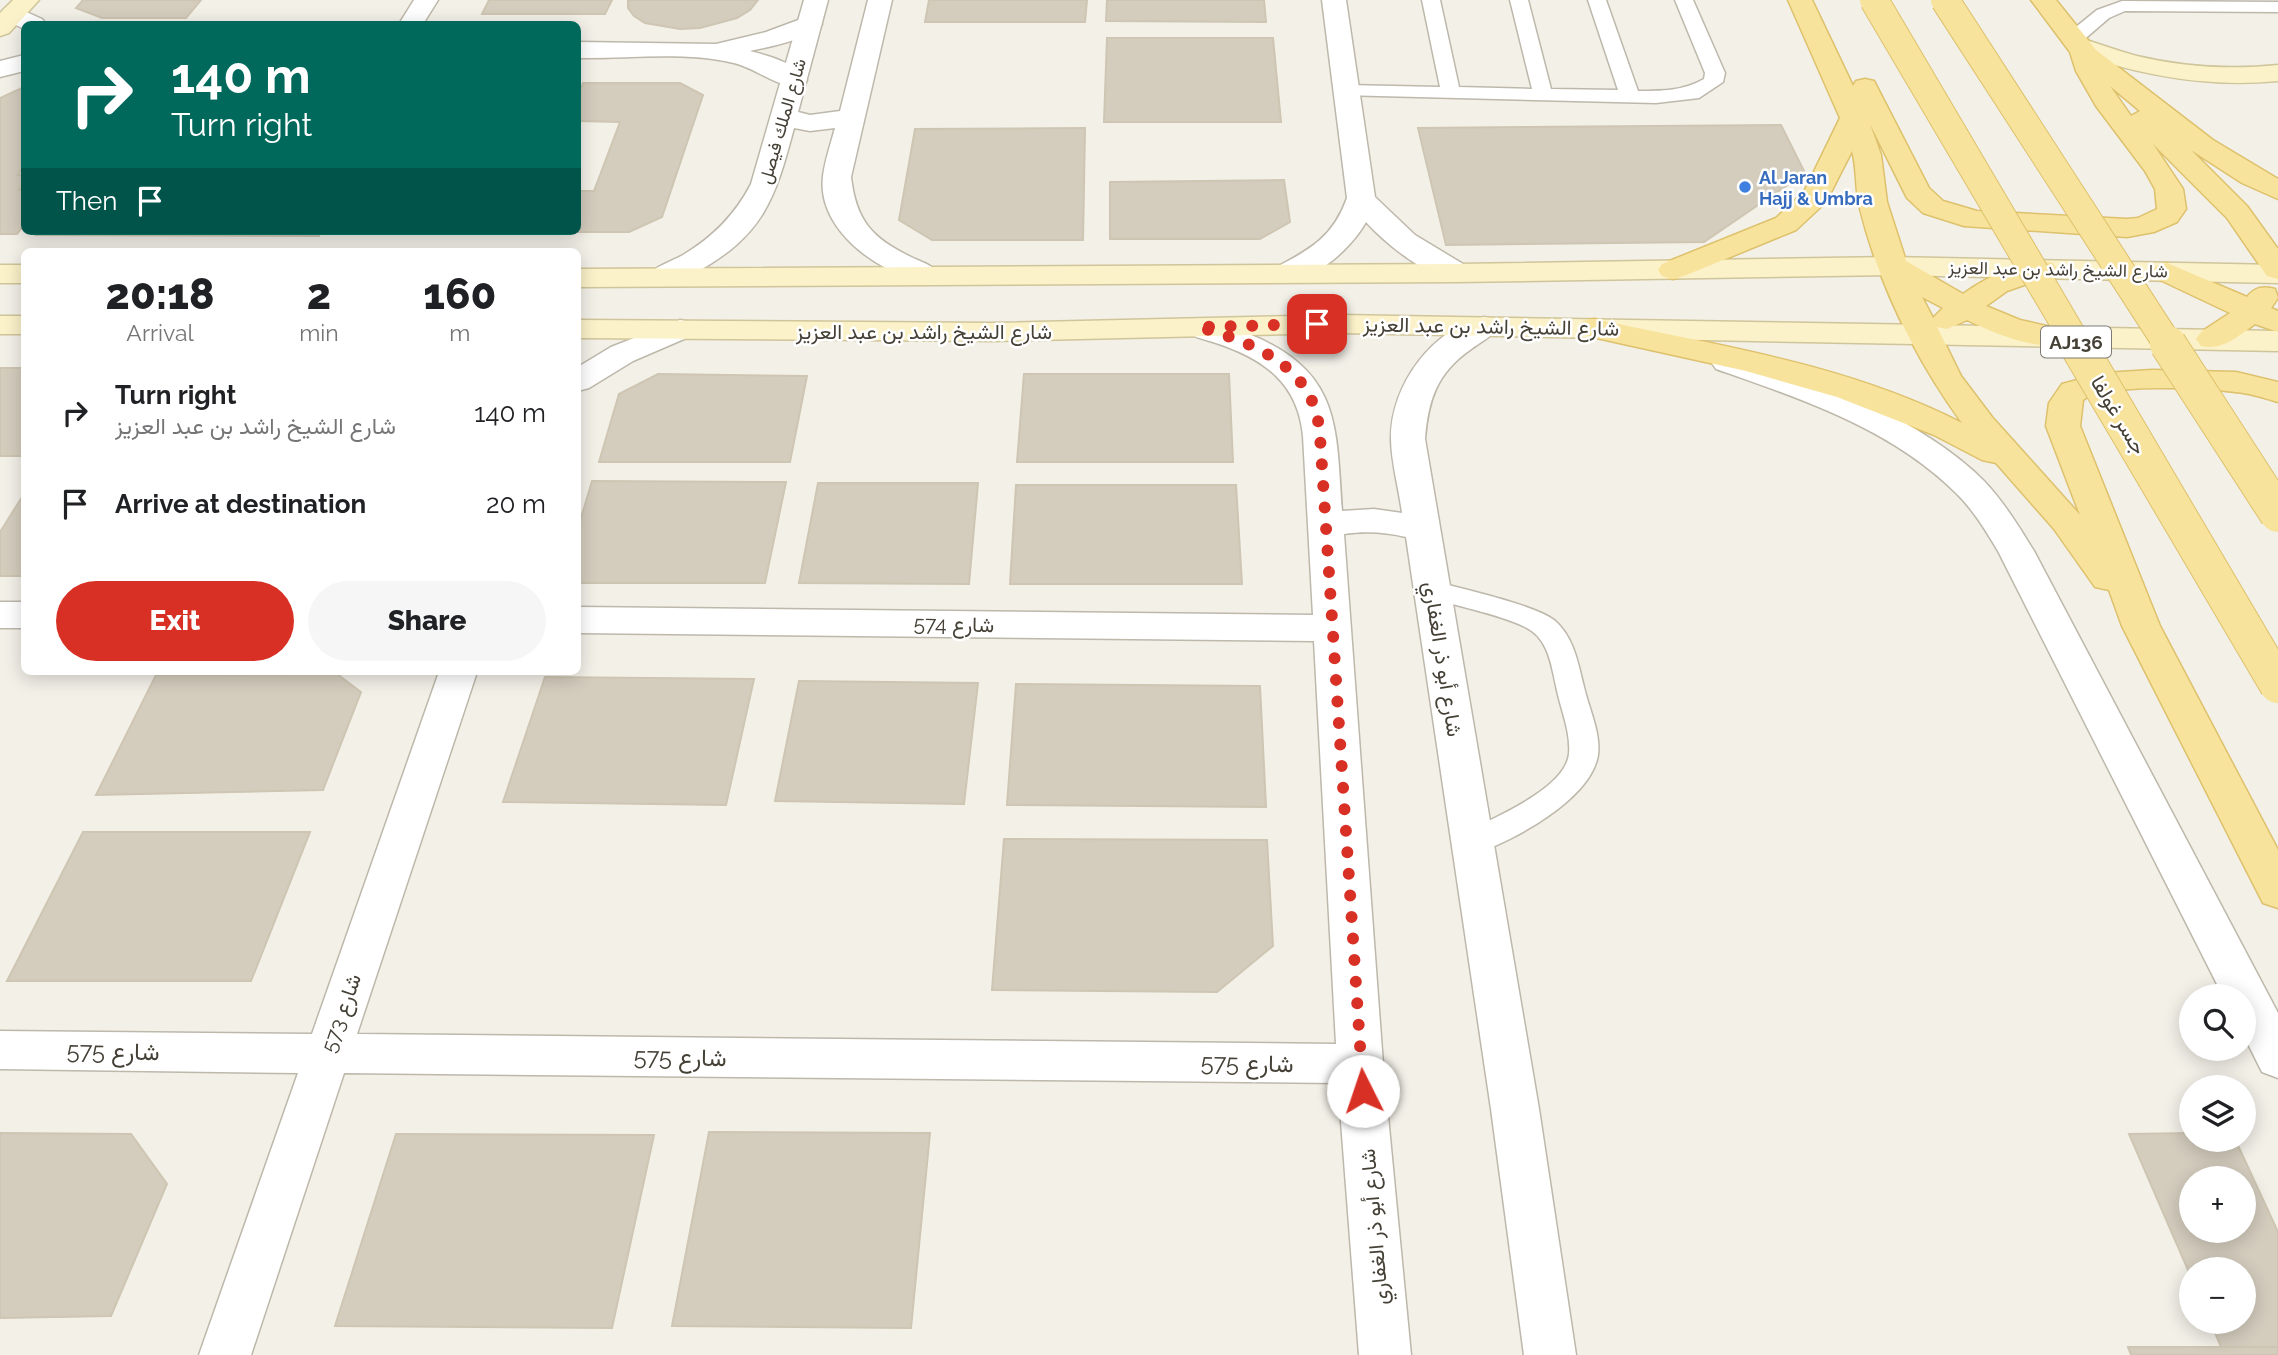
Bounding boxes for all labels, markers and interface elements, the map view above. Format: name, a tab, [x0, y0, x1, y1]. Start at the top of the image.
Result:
text: 140 m	[171, 47, 311, 104]
icon: right	[56, 49, 147, 140]
street label: شارع الملك فيصل	[754, 56, 812, 187]
text: Turn right	[171, 106, 312, 143]
place label: Al Jaran Hajj & Umbra	[1759, 167, 1873, 209]
marker: Al Jaran Hajj & Umbra	[1737, 179, 1753, 195]
icon: arrive	[131, 182, 169, 220]
text: Then	[56, 186, 117, 216]
street label: شارع الشيخ راشد بن عبد العزيز	[1947, 257, 2168, 283]
text: 20:18	[106, 270, 215, 319]
text: 2	[307, 270, 331, 319]
text: 160	[423, 270, 496, 319]
pin	[1287, 294, 1347, 354]
icon: arrive	[1298, 305, 1336, 343]
street label: شارع الشيخ راشد بن عبد العزيز	[1362, 311, 1619, 343]
text: Arrival	[126, 319, 194, 346]
text: min	[299, 319, 339, 346]
text: m	[449, 319, 470, 346]
street label: شارع الشيخ راشد بن عبد العزيز	[795, 319, 1052, 346]
road number: AJ136	[2041, 326, 2111, 358]
street label: جسر غولفا	[2085, 371, 2152, 459]
text: Turn right	[115, 380, 236, 410]
icon: right	[56, 394, 94, 432]
text: 140 m	[474, 398, 546, 428]
text: شارع الشيخ راشد بن عبد العزيز	[115, 412, 396, 439]
icon: arrive	[56, 485, 94, 523]
text: Arrive at destination	[115, 489, 366, 519]
text: 20 m	[486, 489, 546, 519]
street label: شارع أبو ذر الغفاري	[1413, 580, 1468, 739]
button: Exit	[56, 581, 294, 661]
button: Share	[308, 581, 546, 661]
street label: شارع 574	[913, 611, 995, 639]
street label: شارع 573	[316, 970, 368, 1056]
map controls	[2179, 984, 2256, 1334]
button: search	[2179, 984, 2256, 1061]
street label: شارع 575	[66, 1036, 160, 1068]
street label: شارع 575	[633, 1042, 727, 1074]
street label: شارع 575	[1200, 1048, 1294, 1080]
position arrow	[1326, 1054, 1400, 1128]
button: layers	[2179, 1075, 2256, 1152]
street label: شارع أبو ذر الغفاري	[1355, 1147, 1398, 1306]
button: +	[2179, 1166, 2256, 1243]
button: −	[2179, 1257, 2256, 1334]

